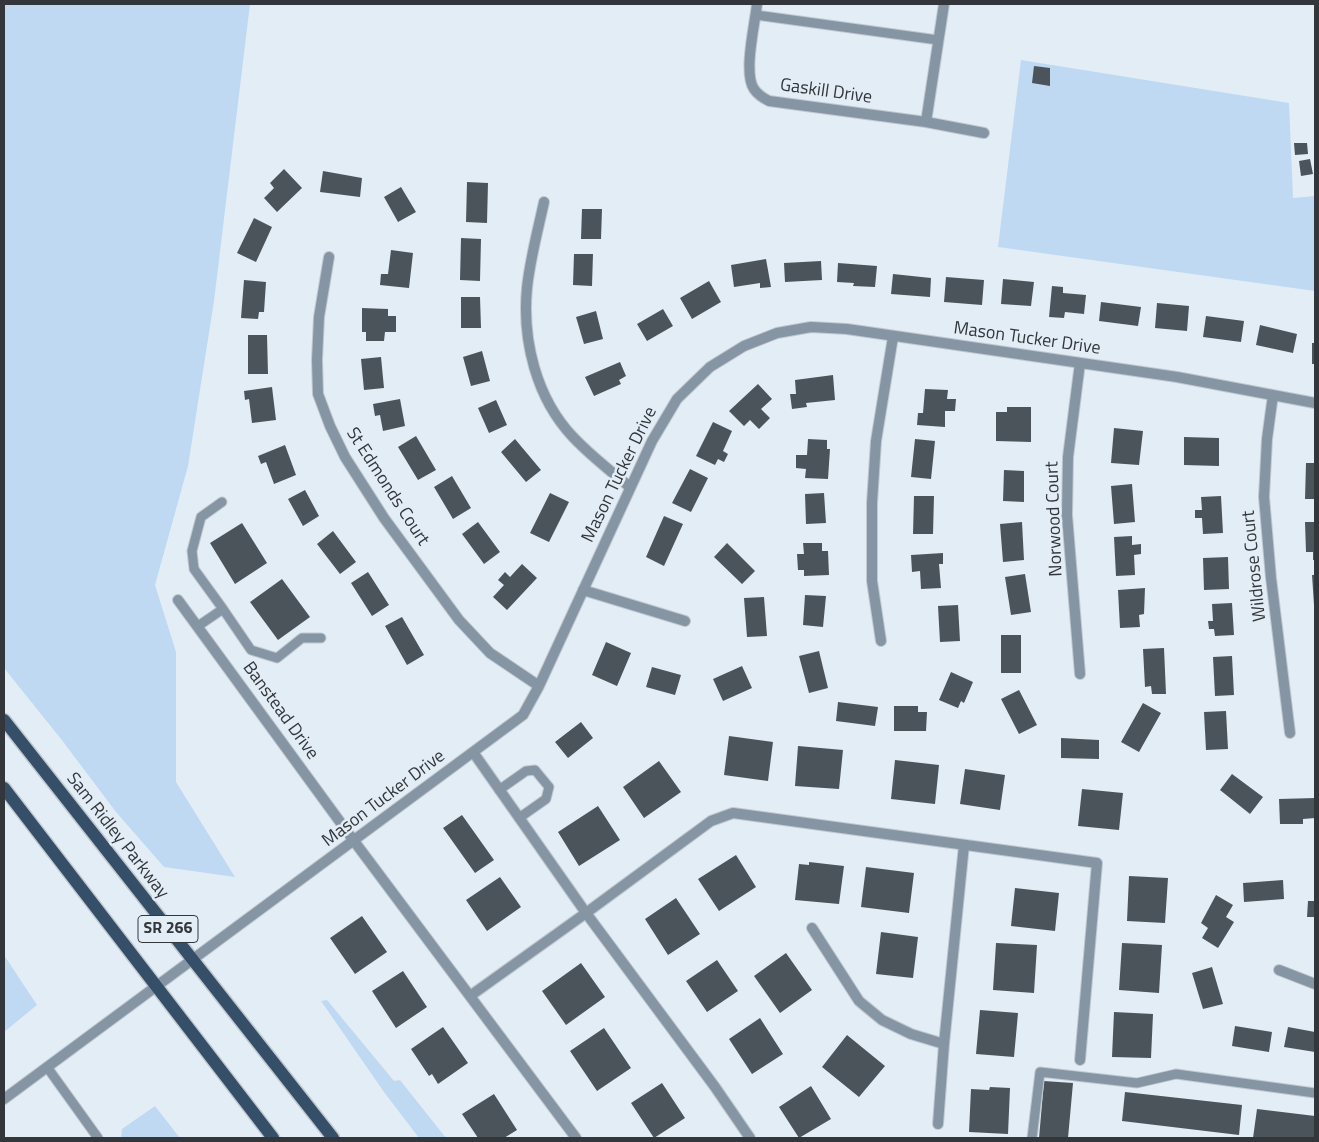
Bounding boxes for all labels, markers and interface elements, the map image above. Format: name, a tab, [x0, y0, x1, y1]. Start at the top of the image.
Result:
street label: Gaskill Drive	[779, 75, 873, 109]
street label: Mason Tucker Drive	[952, 318, 1102, 360]
street label: Mason Tucker Drive	[578, 404, 662, 546]
street label: St Edmonds Court	[341, 424, 433, 550]
street label: Norwood Court	[1042, 461, 1068, 577]
street label: Wildrose Court	[1238, 509, 1272, 623]
street label: Banstead Drive	[237, 658, 323, 764]
street label: Mason Tucker Drive	[318, 746, 450, 852]
street label: Sam Ridley Parkway	[61, 769, 173, 903]
road number: SR 266	[138, 916, 198, 942]

